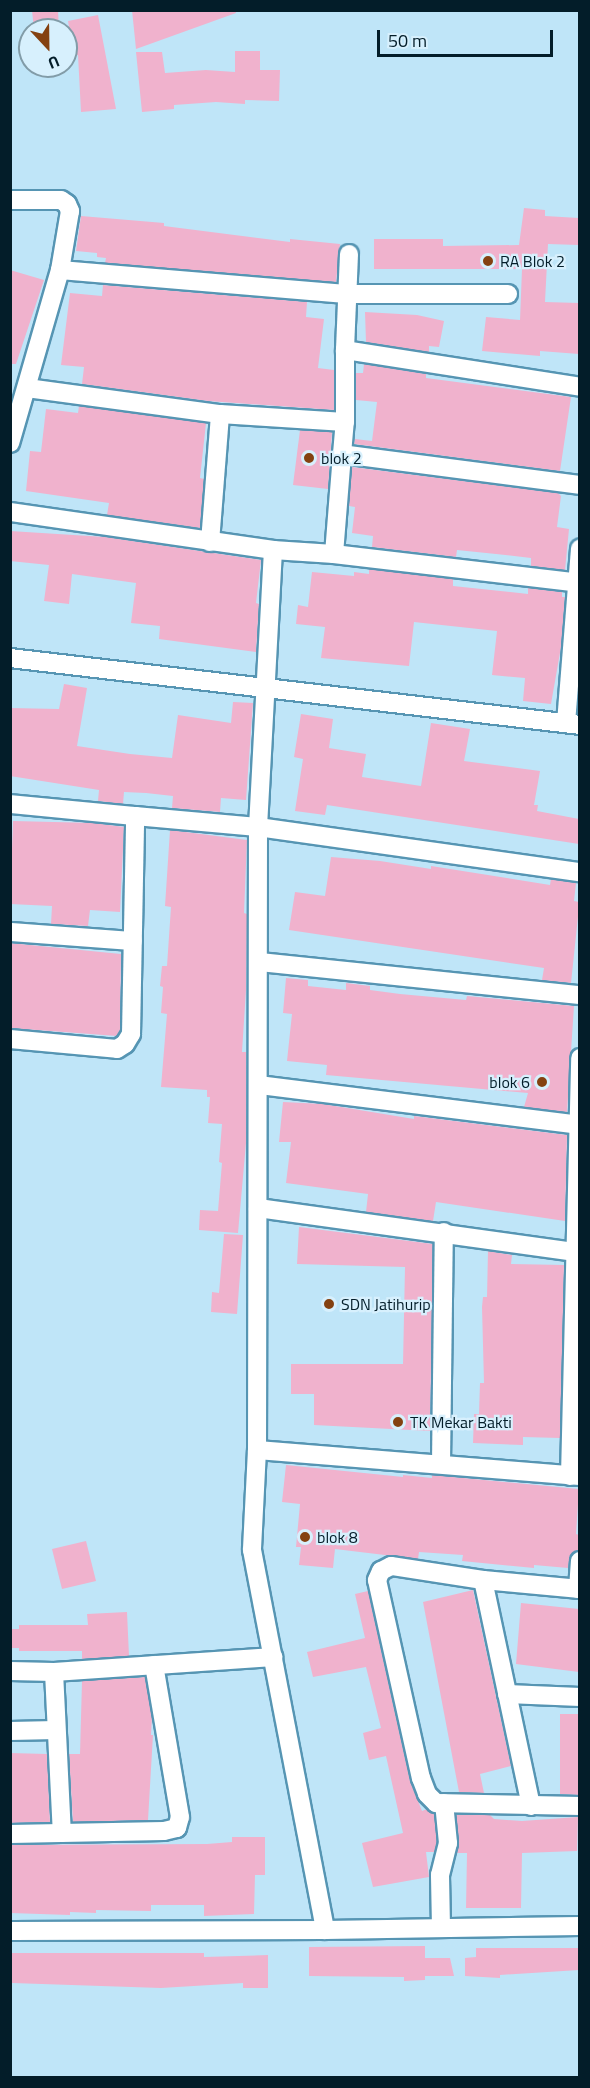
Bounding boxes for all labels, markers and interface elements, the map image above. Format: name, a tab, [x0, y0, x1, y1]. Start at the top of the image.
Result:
north arrow	[18, 18, 78, 78]
scale bar	[380, 18, 556, 56]
text: 50 m	[388, 27, 427, 54]
text: U	[45, 50, 63, 76]
place label: RA Blok 2	[500, 251, 565, 271]
marker: RA Blok 2	[481, 254, 495, 268]
place label: blok 2	[321, 448, 362, 468]
marker: blok 2	[302, 451, 316, 465]
place label: blok 6	[489, 1072, 530, 1092]
marker: blok 6	[535, 1075, 549, 1089]
place label: SDN Jatihurip	[341, 1294, 431, 1314]
marker: SDN Jatihurip	[322, 1297, 336, 1311]
place label: TK Mekar Bakti	[410, 1412, 512, 1432]
marker: TK Mekar Bakti	[391, 1415, 405, 1429]
place label: blok 8	[317, 1527, 358, 1547]
marker: blok 8	[298, 1530, 312, 1544]

